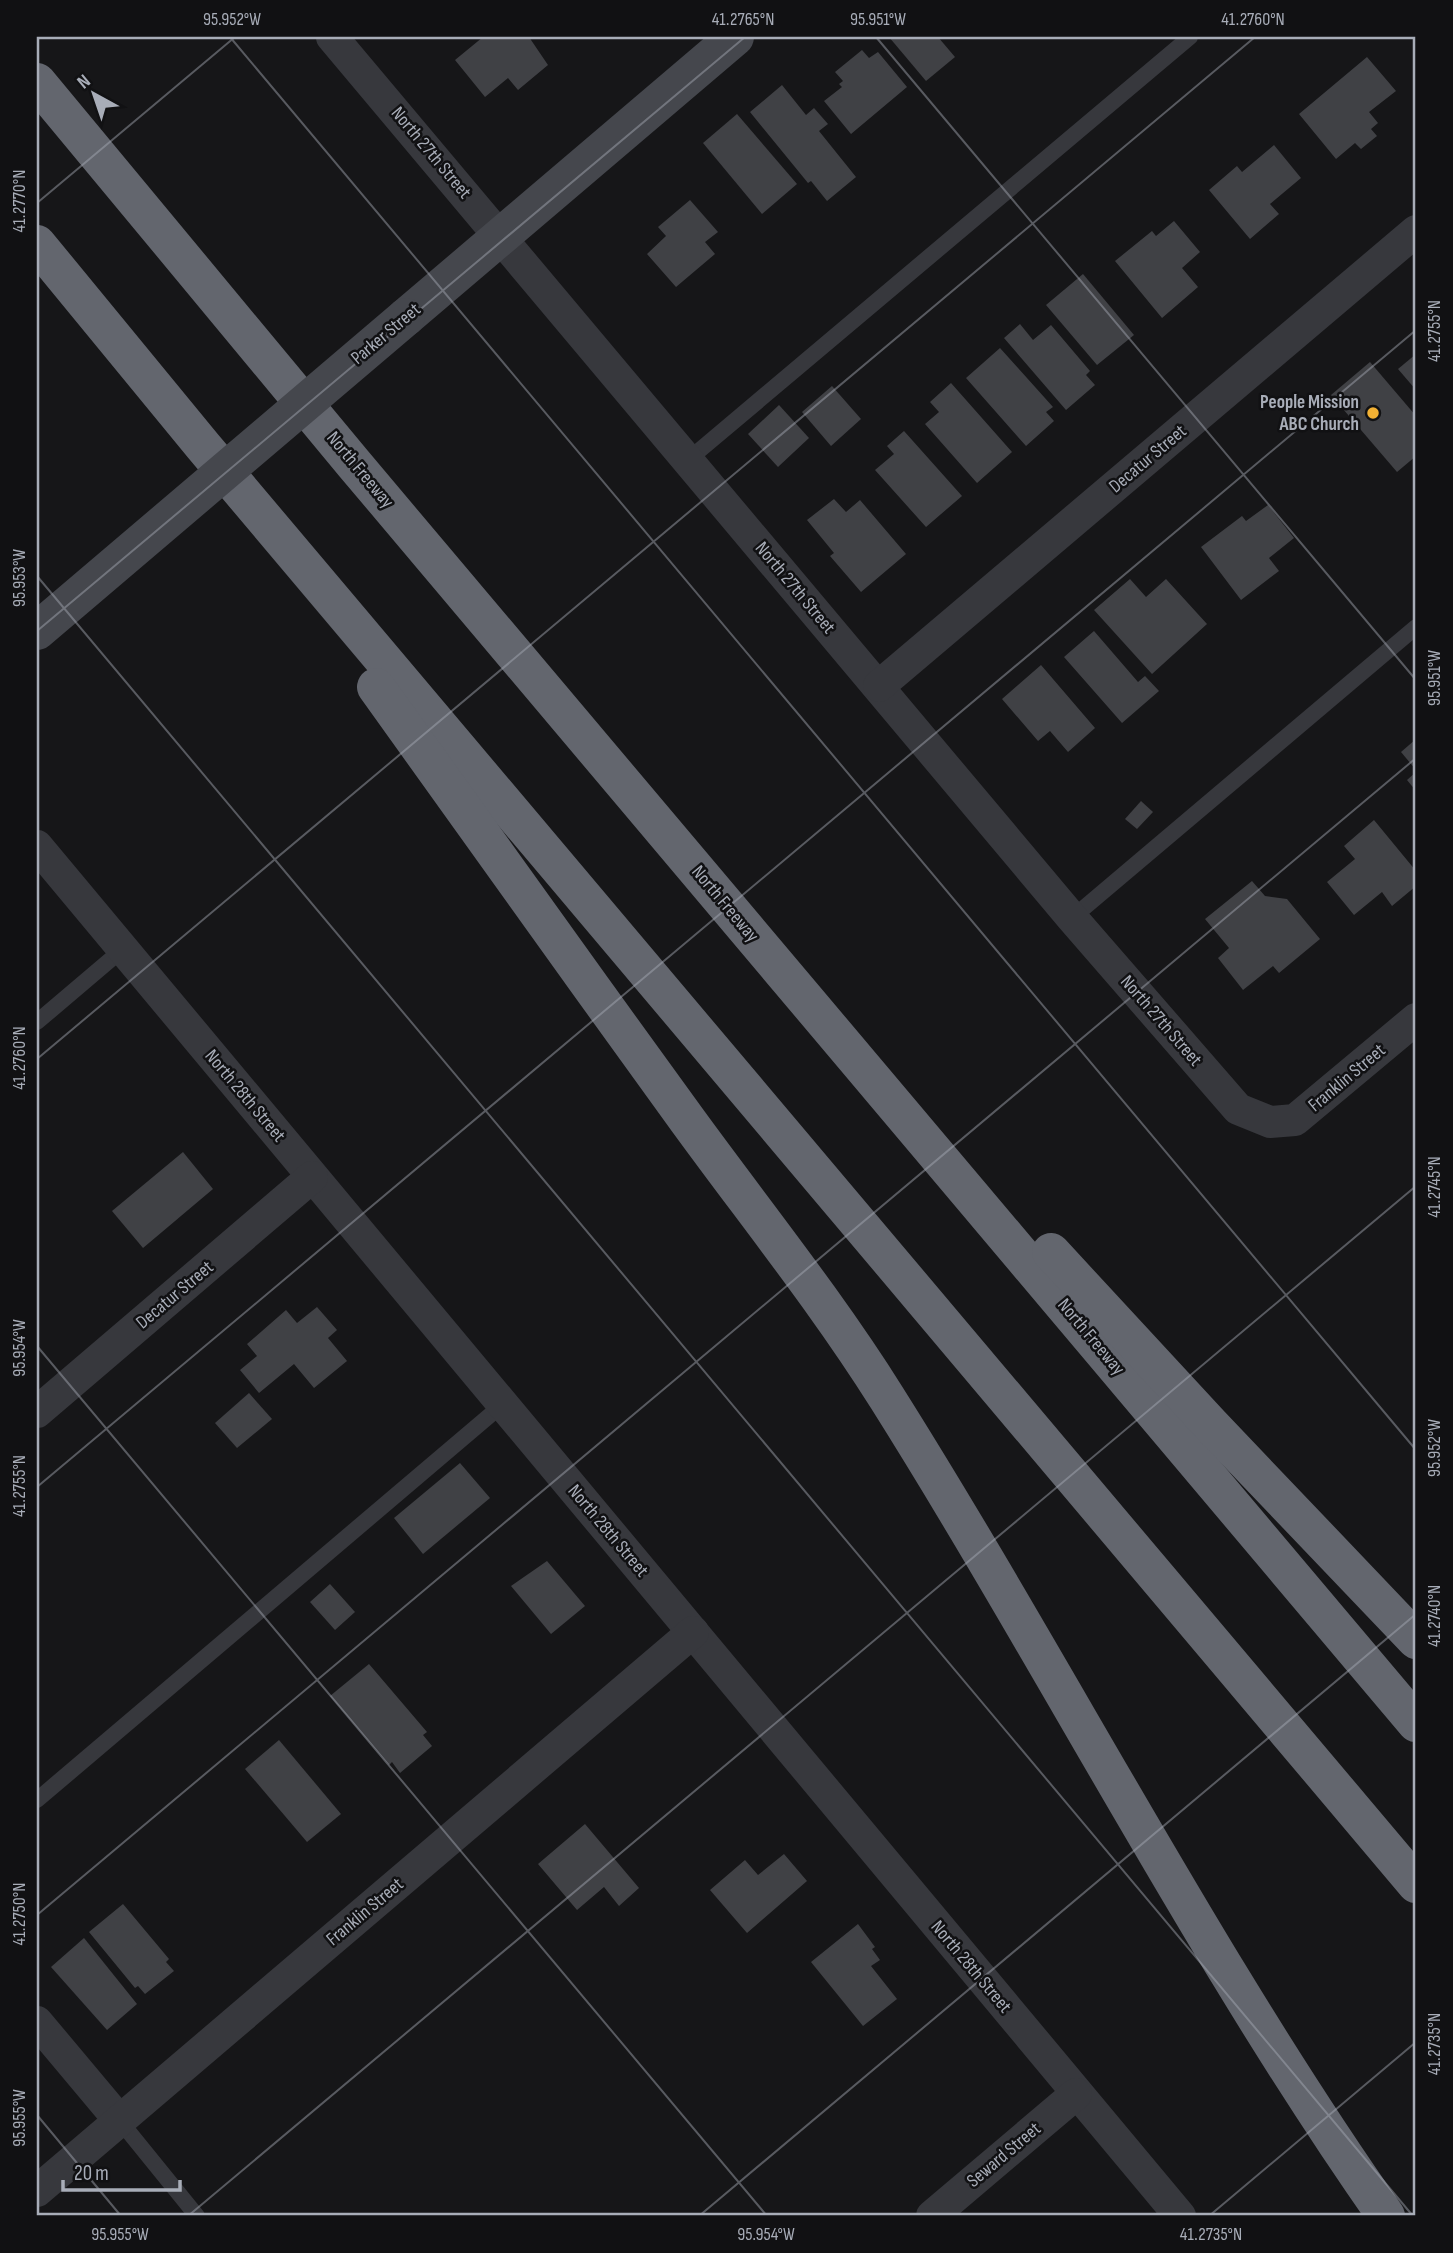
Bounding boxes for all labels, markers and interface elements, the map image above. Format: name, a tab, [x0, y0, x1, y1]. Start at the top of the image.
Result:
text: 95.952°W	[203, 9, 261, 30]
text: 41.2765°N	[712, 9, 774, 30]
text: 95.951°W	[850, 9, 906, 30]
text: 41.2760°N	[1221, 9, 1285, 30]
north arrow	[60, 60, 130, 130]
text: N	[73, 70, 95, 94]
street label: North 27th Street	[386, 102, 476, 204]
text: 41.2770°N	[9, 170, 30, 232]
street label: Parker Street	[347, 298, 426, 370]
text: 41.2755°N	[1424, 300, 1445, 362]
place label: People Mission ABC Church	[1260, 391, 1359, 436]
marker: People Mission ABC Church	[1365, 405, 1381, 421]
street label: Decatur Street	[1105, 420, 1192, 498]
street label: North Freeway	[321, 427, 399, 513]
street label: North 27th Street	[750, 537, 840, 639]
text: 95.953°W	[9, 549, 30, 607]
text: 95.951°W	[1424, 650, 1445, 706]
street label: North Freeway	[686, 861, 764, 947]
street label: North 27th Street	[1115, 971, 1207, 1071]
text: 41.2760°N	[9, 1026, 30, 1090]
street label: Franklin Street	[1304, 1039, 1390, 1117]
street label: North 28th Street	[200, 1045, 290, 1147]
text: 41.2745°N	[1424, 1156, 1445, 1218]
street label: Decatur Street	[132, 1256, 219, 1334]
street label: North Freeway	[1052, 1294, 1130, 1380]
text: 95.954°W	[9, 1319, 30, 1377]
text: 95.952°W	[1424, 1419, 1445, 1477]
text: 41.2755°N	[9, 1455, 30, 1517]
street label: North 28th Street	[563, 1480, 653, 1582]
text: 41.2740°N	[1424, 1585, 1445, 1647]
street label: Franklin Street	[322, 1873, 408, 1951]
text: 41.2750°N	[9, 1883, 30, 1945]
street label: North 28th Street	[926, 1916, 1016, 2018]
text: 41.2735°N	[1424, 2013, 1445, 2075]
text: 95.955°W	[9, 2089, 30, 2147]
street label: Seward Street	[962, 2117, 1046, 2193]
scale bar	[63, 2148, 180, 2192]
text: 20 m	[74, 2161, 109, 2186]
text: 95.955°W	[91, 2224, 149, 2245]
text: 95.954°W	[737, 2224, 795, 2245]
text: 41.2735°N	[1180, 2224, 1242, 2245]

